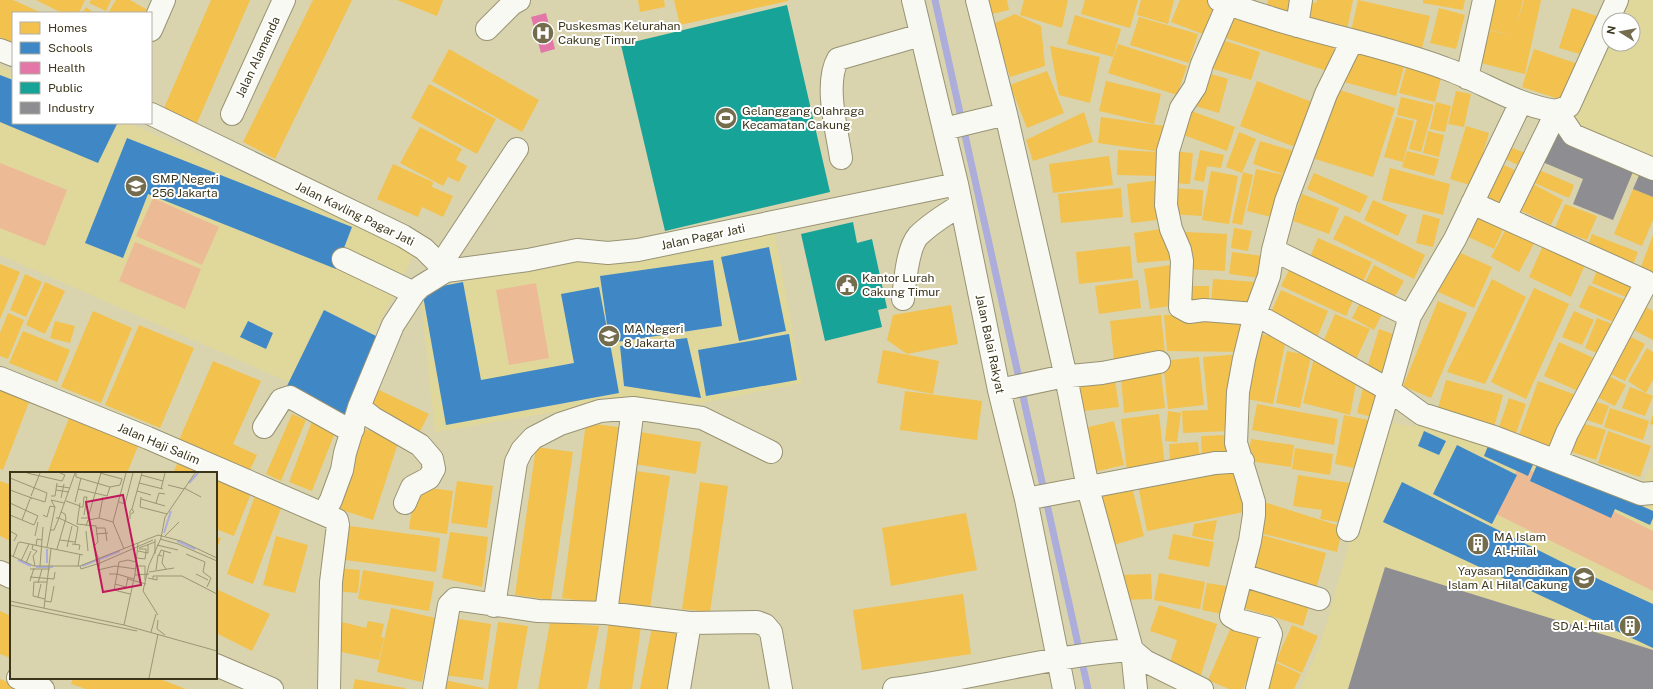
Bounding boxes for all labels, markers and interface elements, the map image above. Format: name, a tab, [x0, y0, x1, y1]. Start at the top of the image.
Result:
legend	[12, 12, 152, 124]
north arrow	[1601, 12, 1641, 52]
street label: Jalan Alamanda	[233, 14, 283, 100]
place label: Puskesmas Kelurahan Cakung Timur	[558, 19, 681, 47]
hospital icon: Puskesmas Kelurahan Cakung Timur	[530, 20, 556, 46]
text: Homes	[48, 21, 87, 35]
text: N	[1604, 25, 1618, 35]
text: Schools	[48, 41, 93, 55]
text: Health	[48, 61, 85, 75]
text: Public	[48, 81, 83, 95]
text: Industry	[48, 101, 95, 115]
place label: Gelanggang Olahraga Kecamatan Cakung	[742, 104, 864, 132]
sports icon: Gelanggang Olahraga Kecamatan Cakung	[713, 105, 739, 131]
place label: SMP Negeri 256 Jakarta	[152, 172, 219, 200]
school or university icon: SMP Negeri 256 Jakarta	[123, 173, 149, 199]
street label: Jalan Kavling Pagar Jati	[293, 179, 417, 249]
street label: Jalan Pagar Jati	[660, 221, 746, 253]
place label: Kantor Lurah Cakung Timur	[862, 271, 940, 299]
public building icon: Kantor Lurah Cakung Timur	[834, 272, 860, 298]
street label: Jalan Balai Rakyat	[973, 293, 1007, 395]
place label: MA Negeri 8 Jakarta	[624, 322, 684, 350]
school or university icon: MA Negeri 8 Jakarta	[596, 323, 622, 349]
street label: Jalan Haji Salim	[116, 420, 202, 468]
inset map	[10, 472, 217, 679]
place label: MA Islam Al-Hilal	[1494, 530, 1546, 558]
building icon: MA Islam Al-Hilal	[1465, 531, 1491, 557]
place label: Yayasan Pendidikan Islam Al Hilal Cakung	[1448, 564, 1568, 592]
school or university icon: Yayasan Pendidikan Islam Al Hilal Cakung	[1571, 565, 1597, 591]
building icon: SD Al-Hilal	[1617, 613, 1643, 639]
place label: SD Al-Hilal	[1552, 619, 1614, 633]

